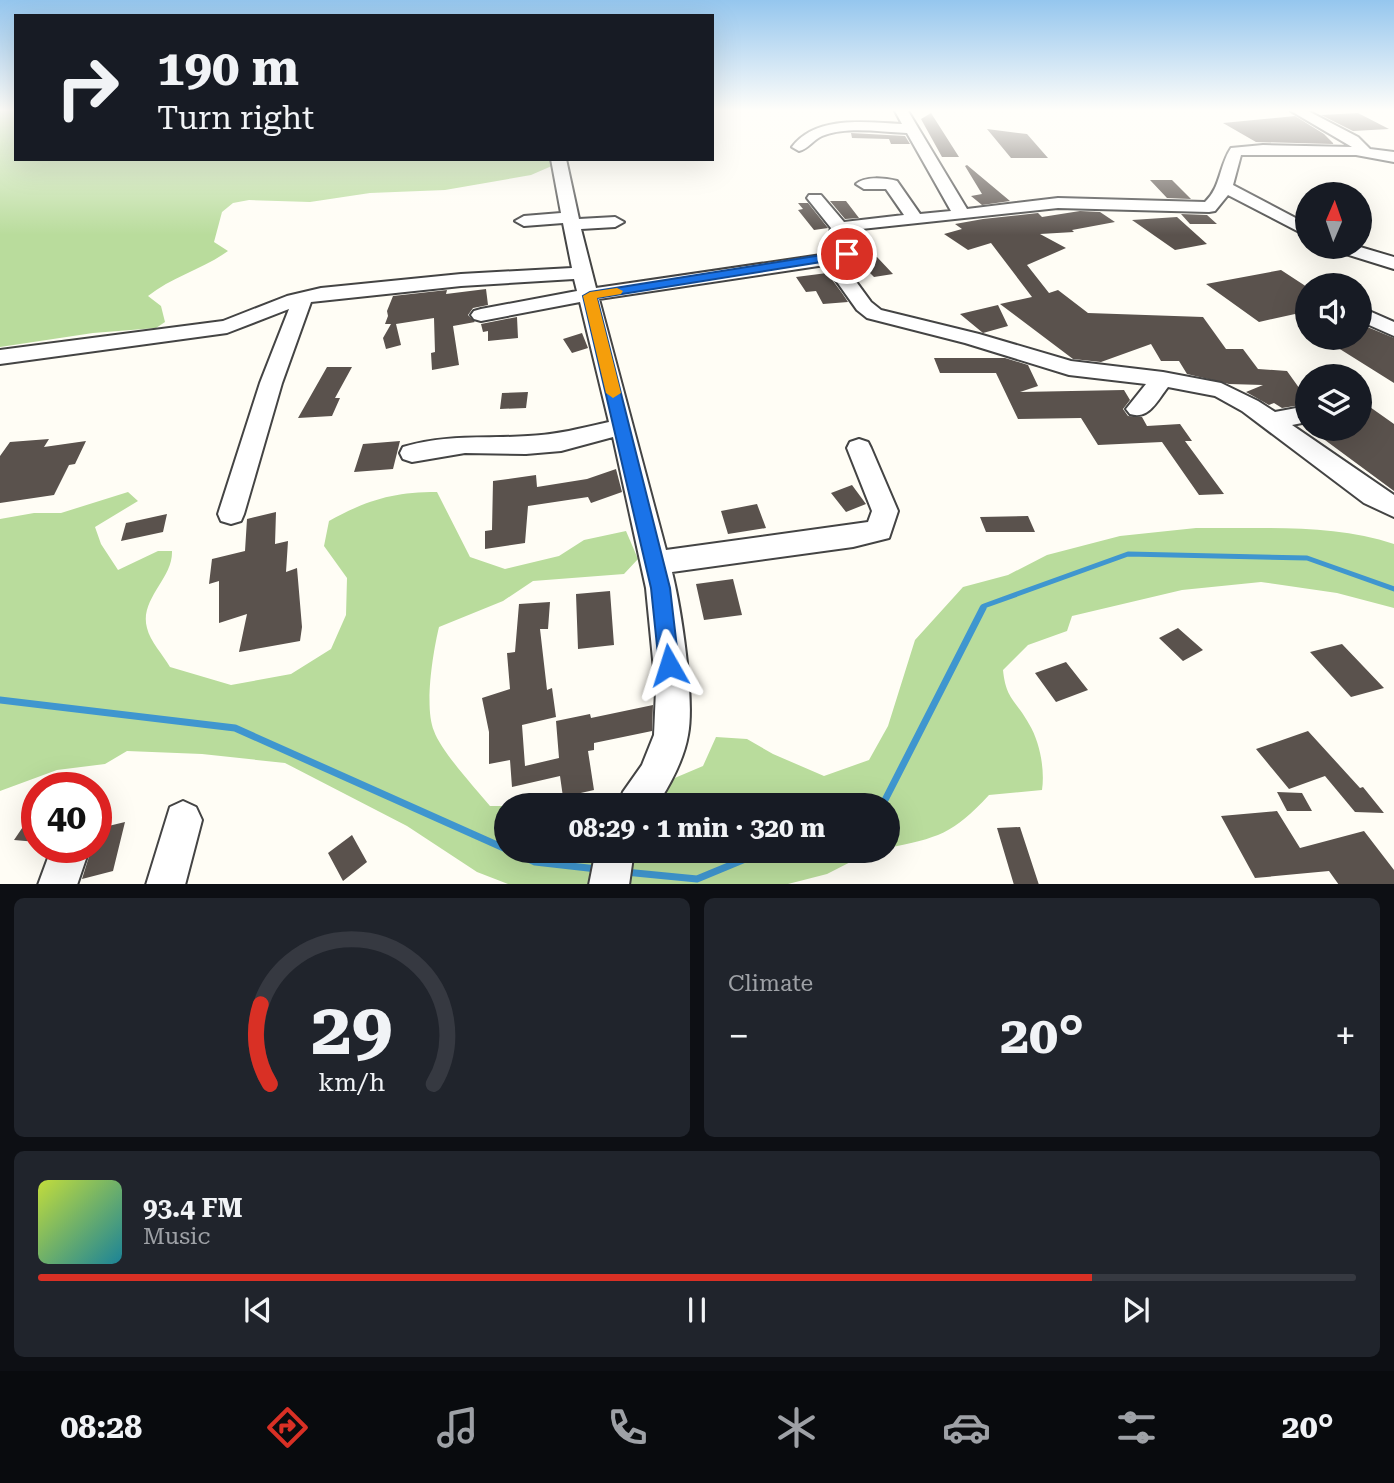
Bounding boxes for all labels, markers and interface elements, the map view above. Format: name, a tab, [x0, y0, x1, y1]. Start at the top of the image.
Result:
text: 190 m	[157, 40, 299, 97]
icon: right	[42, 42, 133, 133]
text: Turn right	[157, 99, 314, 137]
north arrow	[1295, 182, 1372, 259]
map controls	[1295, 182, 1372, 441]
pin	[817, 224, 877, 284]
icon: arrive	[828, 235, 866, 273]
button: sound	[1295, 273, 1372, 350]
button: layers	[1295, 364, 1372, 441]
position arrow	[632, 628, 706, 702]
speed limit sign: 40	[21, 772, 112, 863]
text: 08:29 · 1 min · 320 m	[569, 813, 825, 843]
text: Climate	[728, 970, 813, 997]
text: 29	[311, 987, 393, 1072]
text: 20°	[1000, 1005, 1084, 1066]
text: −	[728, 1014, 749, 1058]
text: +	[1335, 1014, 1356, 1058]
text: km/h	[319, 1067, 385, 1096]
text: 93.4 FM	[143, 1193, 243, 1223]
text: Music	[143, 1223, 210, 1250]
icon: previous	[239, 1291, 277, 1329]
icon: pause	[678, 1291, 716, 1329]
icon: next	[1117, 1291, 1155, 1329]
icon: directions	[263, 1403, 312, 1452]
icon: music	[433, 1403, 482, 1452]
icon: phone	[603, 1403, 652, 1452]
icon: climate	[772, 1403, 821, 1452]
icon: car	[942, 1403, 991, 1452]
icon: filters	[1112, 1403, 1161, 1452]
text: 08:28	[60, 1408, 142, 1446]
text: 20°	[1282, 1408, 1334, 1446]

